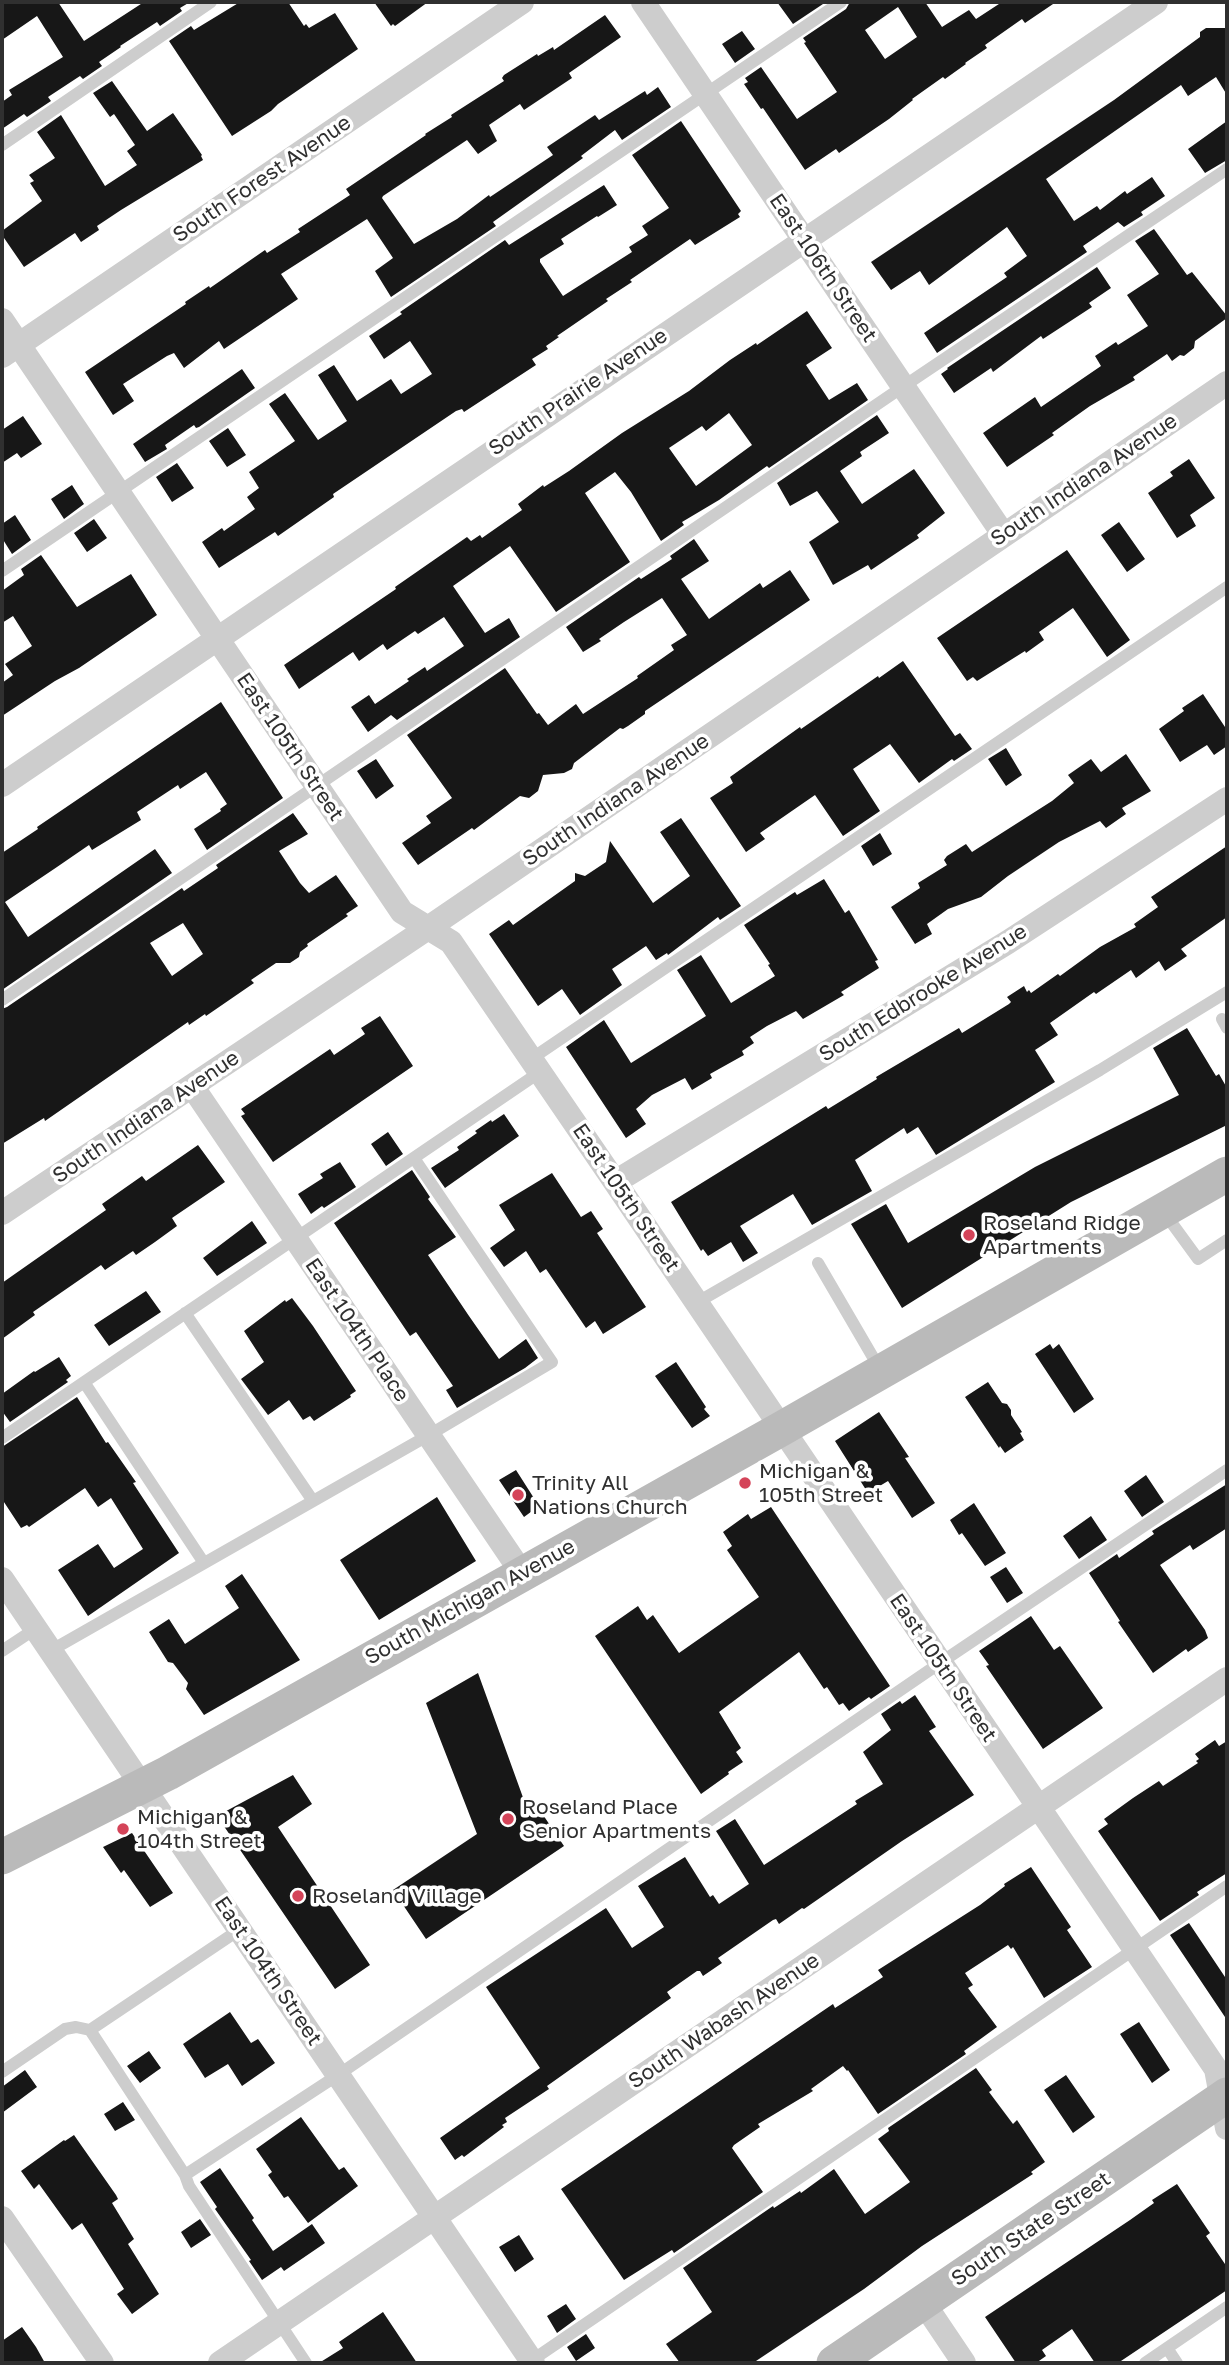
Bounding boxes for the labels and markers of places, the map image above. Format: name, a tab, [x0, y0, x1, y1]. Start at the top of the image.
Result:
place label: Roseland Ridge Apartments	[983, 1210, 1141, 1260]
marker: Roseland Ridge Apartments	[961, 1227, 977, 1243]
place label: Michigan & 105th Street	[759, 1458, 883, 1508]
place label: Trinity All Nations Church	[532, 1470, 688, 1520]
marker: Michigan & 105th Street	[737, 1475, 753, 1491]
marker: Trinity All Nations Church	[510, 1487, 526, 1503]
place label: Roseland Place Senior Apartments	[522, 1794, 711, 1844]
place label: Michigan & 104th Street	[137, 1804, 262, 1854]
marker: Roseland Place Senior Apartments	[500, 1811, 516, 1827]
marker: Michigan & 104th Street	[115, 1821, 131, 1837]
place label: Roseland Village	[312, 1883, 482, 1909]
marker: Roseland Village	[290, 1888, 306, 1904]

